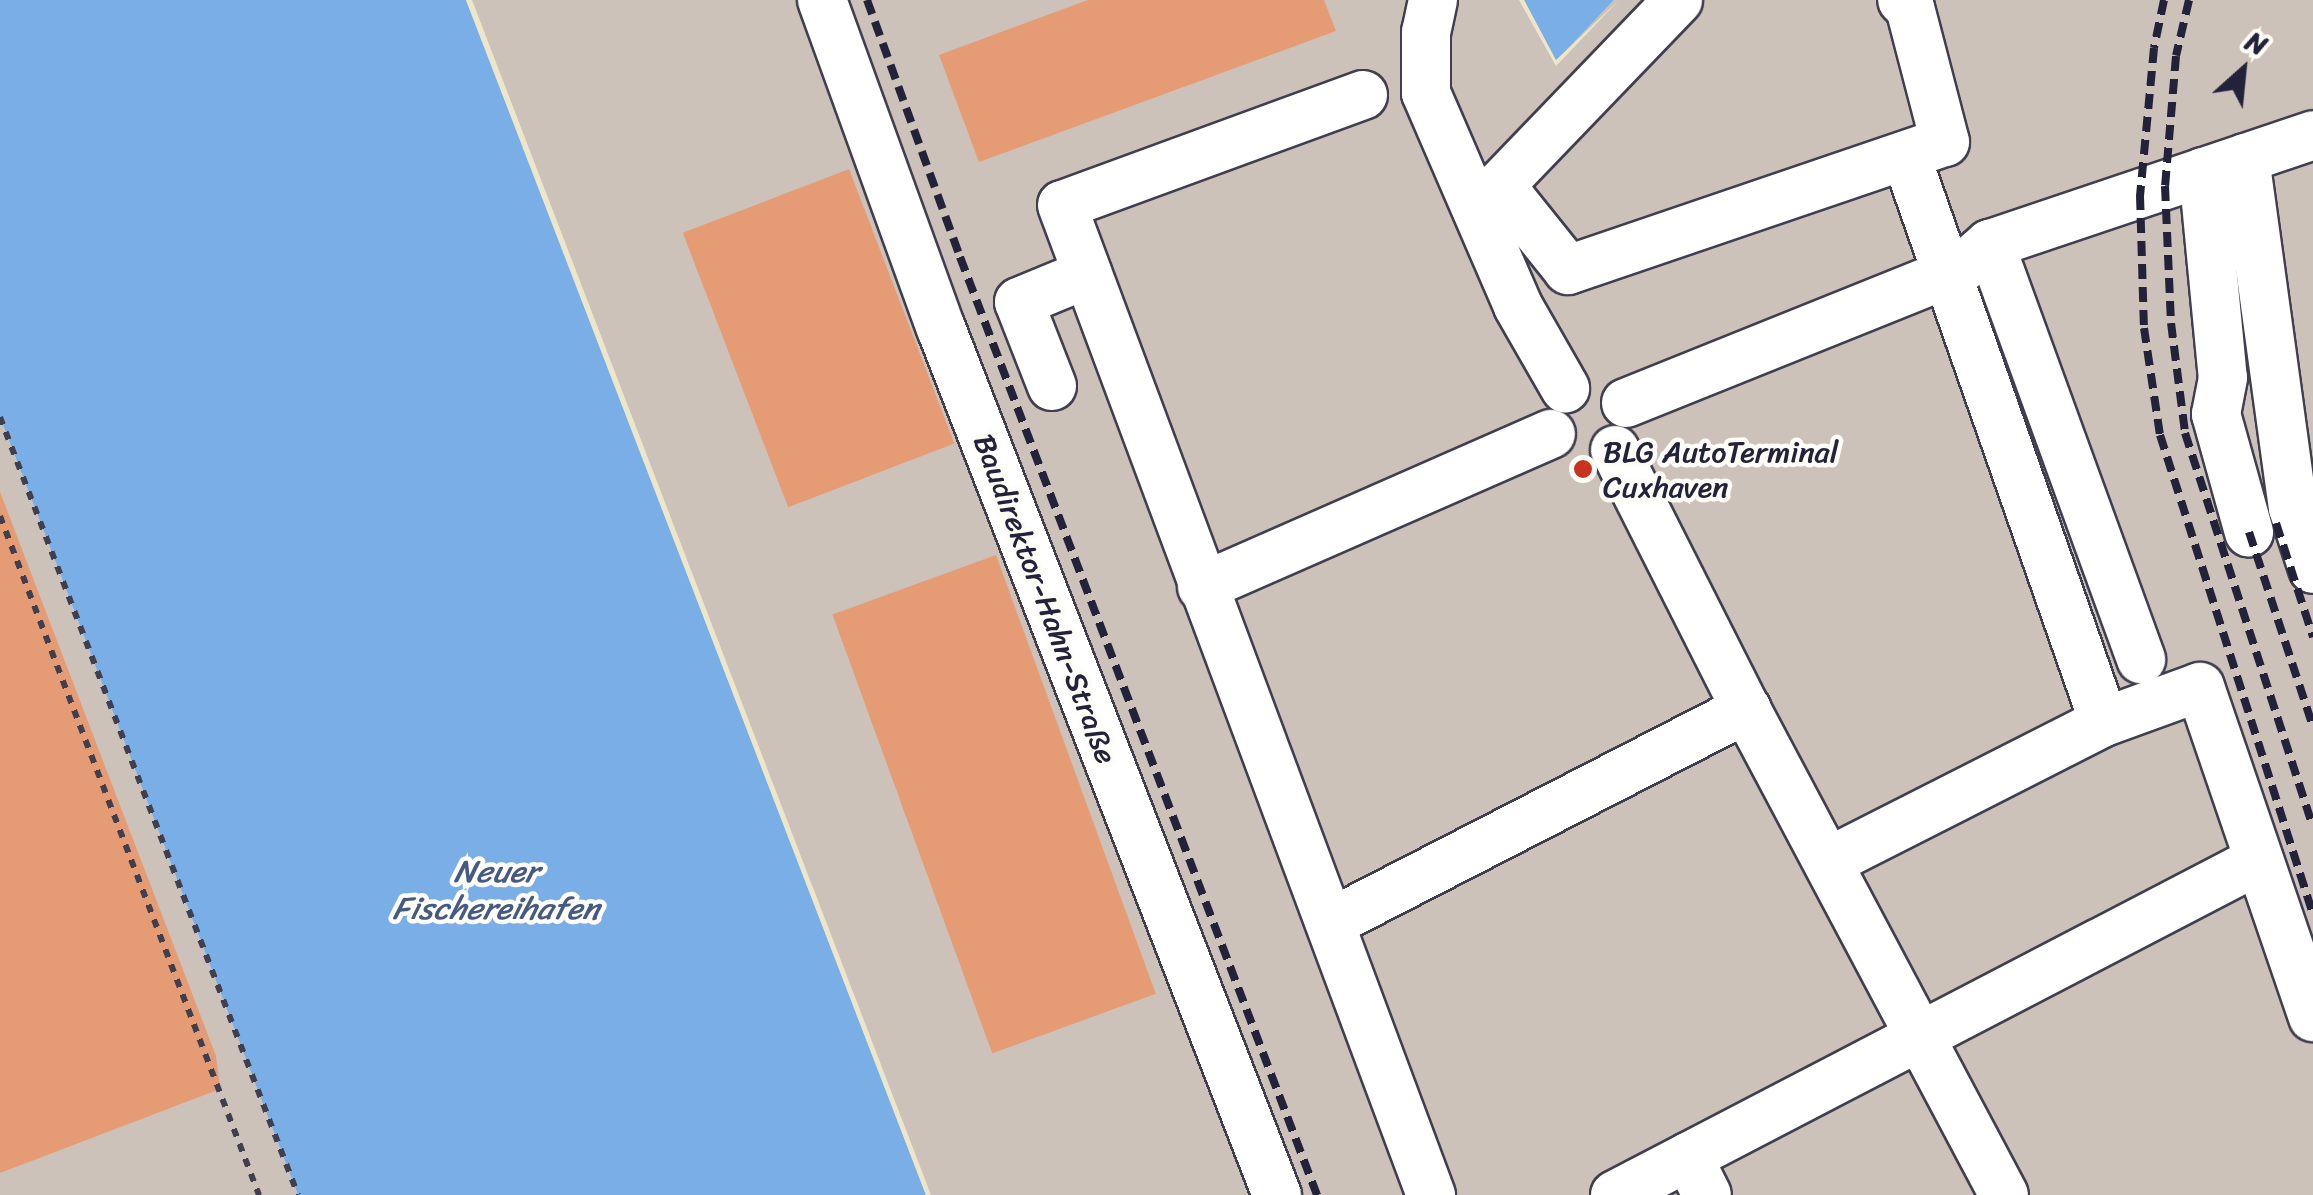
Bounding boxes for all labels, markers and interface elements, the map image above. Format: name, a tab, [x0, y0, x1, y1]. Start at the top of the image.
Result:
text: N	[2237, 17, 2277, 69]
north arrow	[2193, 20, 2293, 120]
street label: Baudirektor-Hahn-Straße	[965, 429, 1125, 769]
place label: BLG AutoTerminal Cuxhaven	[1603, 434, 1838, 504]
marker: BLG AutoTerminal Cuxhaven	[1572, 458, 1594, 480]
water label: Neuer Fischereihafen	[393, 854, 599, 929]

